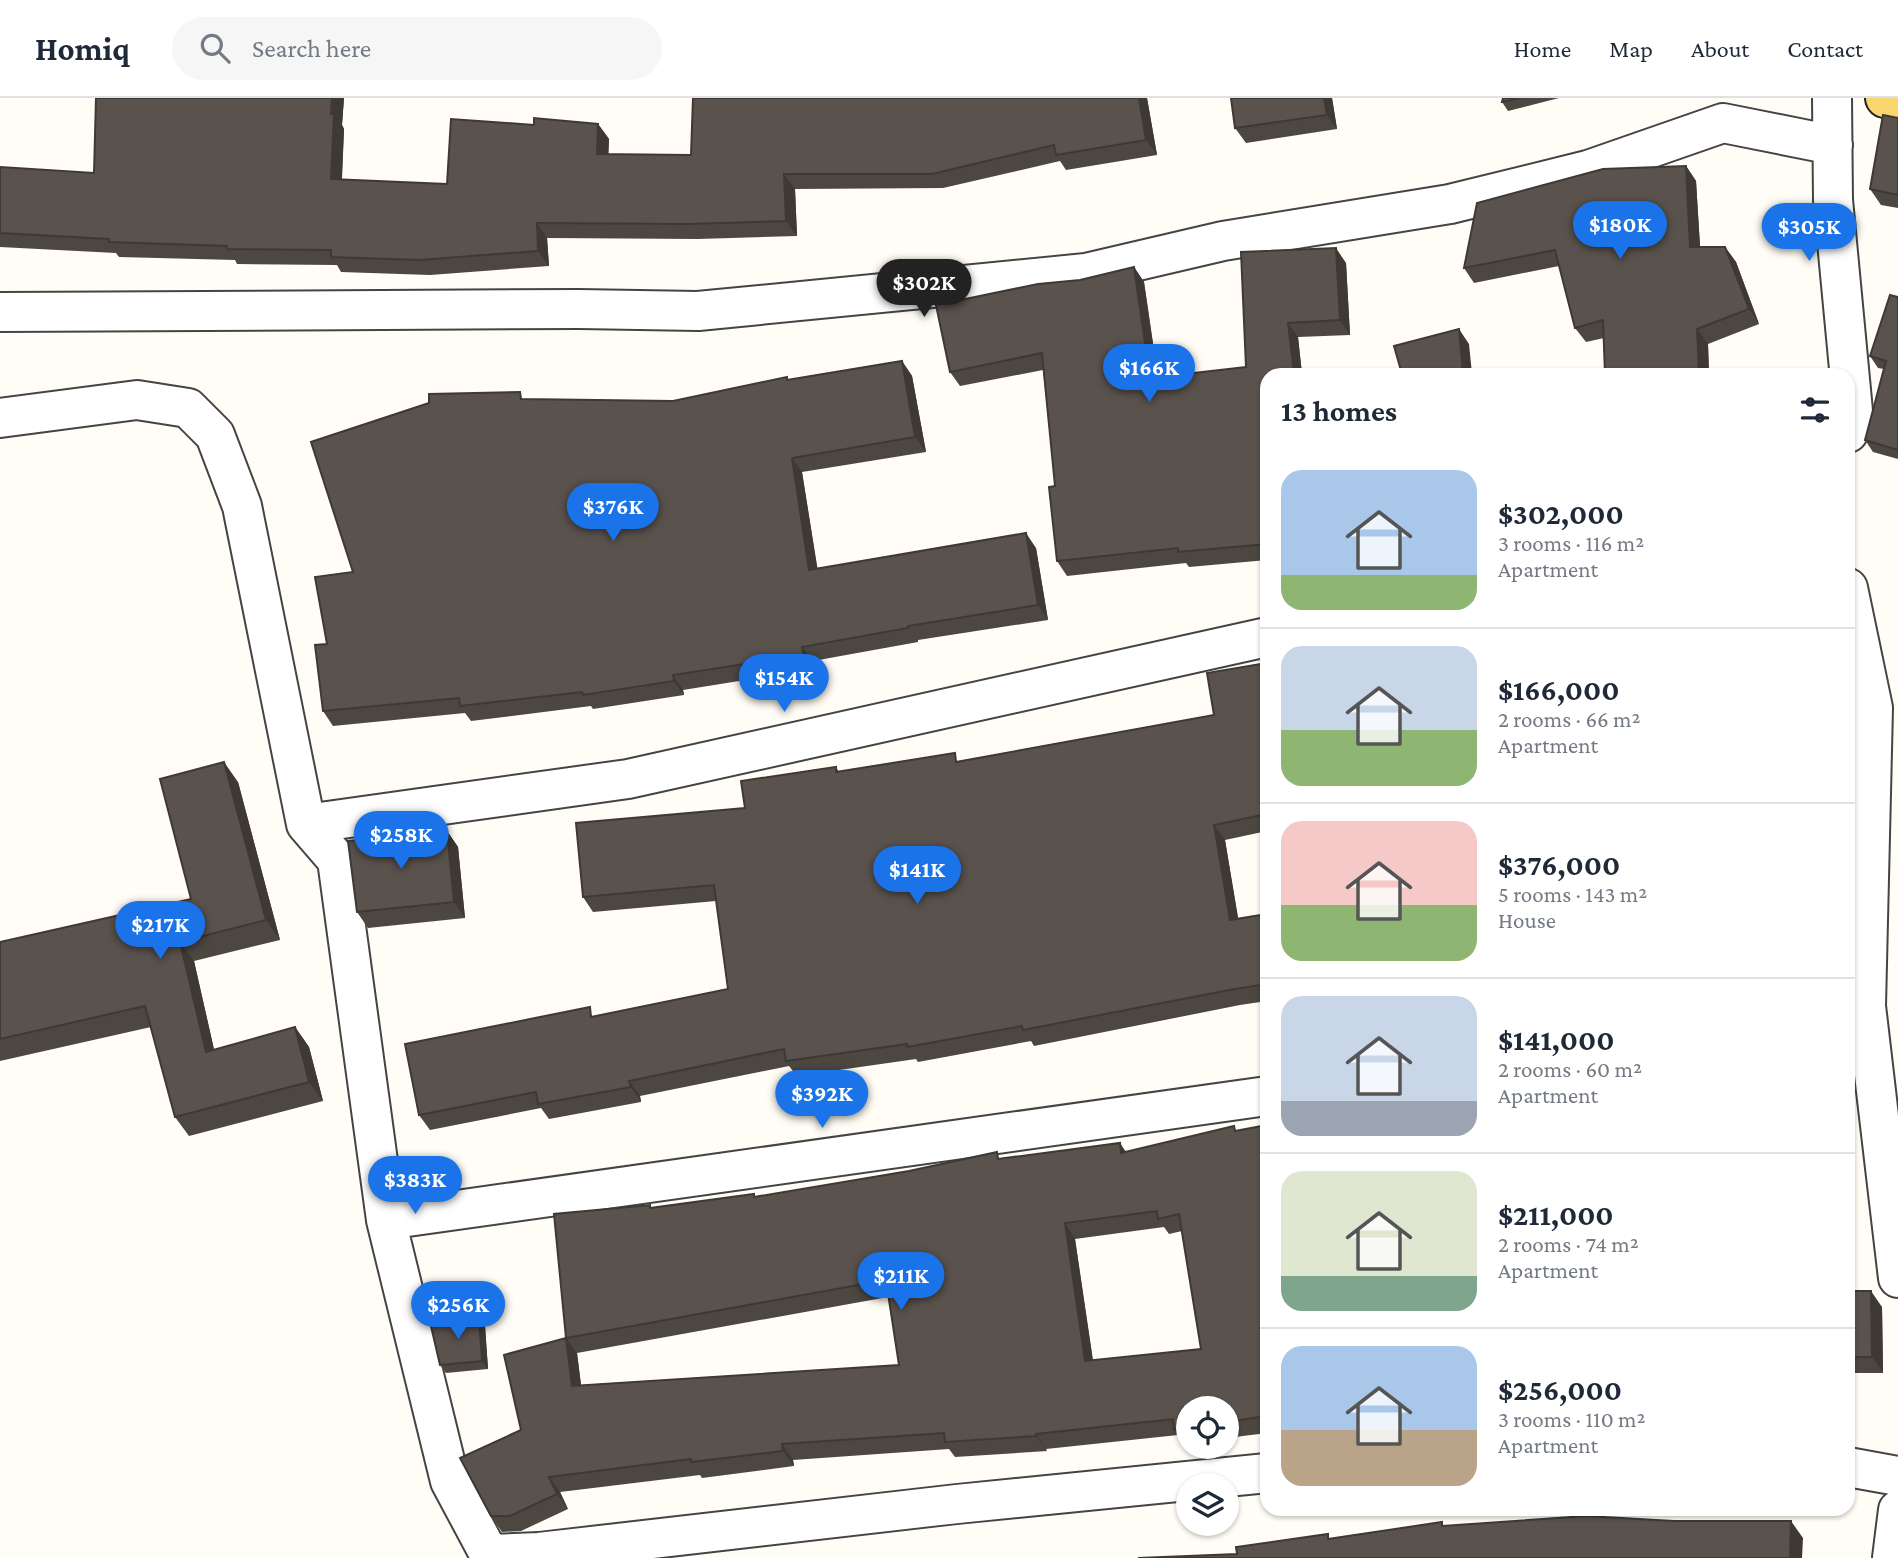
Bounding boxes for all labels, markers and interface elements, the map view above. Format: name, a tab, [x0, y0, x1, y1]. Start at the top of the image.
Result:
search box	[172, 17, 662, 80]
icon: search	[196, 29, 234, 67]
text: Homiq	[35, 30, 130, 67]
text: Search here	[252, 34, 371, 63]
text: Home	[1514, 35, 1571, 62]
text: Map	[1609, 35, 1653, 62]
text: About	[1691, 35, 1749, 62]
text: Contact	[1787, 35, 1863, 62]
pin: $180K	[1571, 202, 1669, 261]
pin: $305K	[1760, 204, 1858, 263]
text: $180K	[1589, 211, 1651, 237]
text: $305K	[1778, 213, 1840, 239]
pin: $302K	[875, 260, 973, 319]
text: $302K	[893, 269, 955, 295]
pin: $166K	[1100, 344, 1198, 404]
text: $166K	[1119, 354, 1179, 380]
icon: filters	[1796, 391, 1834, 429]
text: 13 homes	[1281, 394, 1397, 427]
pin: $376K	[564, 484, 662, 543]
text: $376K	[583, 493, 643, 519]
text: $302,000	[1498, 497, 1624, 530]
icon: home	[1337, 498, 1421, 582]
text: 3 rooms · 116 m²	[1498, 530, 1644, 556]
text: Apartment	[1498, 556, 1598, 582]
pin: $154K	[735, 654, 833, 714]
text: $154K	[755, 664, 813, 690]
text: $166,000	[1498, 673, 1620, 706]
icon: home	[1337, 674, 1421, 758]
text: 2 rooms · 66 m²	[1498, 706, 1641, 732]
text: Apartment	[1498, 732, 1598, 758]
pin: $258K	[352, 812, 450, 871]
text: $258K	[370, 821, 432, 847]
pin: $141K	[868, 846, 966, 906]
text: $376,000	[1498, 848, 1620, 881]
icon: home	[1337, 849, 1421, 933]
text: $141K	[889, 856, 945, 882]
text: 5 rooms · 143 m²	[1498, 881, 1647, 907]
pin: $217K	[111, 902, 209, 961]
text: House	[1498, 907, 1556, 933]
text: $217K	[131, 911, 189, 937]
text: $141,000	[1498, 1023, 1614, 1056]
icon: home	[1337, 1024, 1421, 1108]
text: 2 rooms · 60 m²	[1498, 1056, 1642, 1082]
pin: $392K	[773, 1070, 871, 1130]
text: $392K	[791, 1080, 853, 1106]
text: Apartment	[1498, 1082, 1598, 1108]
pin: $383K	[366, 1156, 464, 1216]
text: $383K	[384, 1166, 446, 1192]
text: $211,000	[1498, 1198, 1614, 1231]
icon: home	[1337, 1199, 1421, 1283]
text: 2 rooms · 74 m²	[1498, 1231, 1639, 1257]
pin: $211K	[852, 1252, 950, 1312]
text: Apartment	[1498, 1257, 1598, 1283]
text: $211K	[873, 1262, 929, 1288]
pin: $256K	[409, 1282, 507, 1341]
text: $256K	[427, 1291, 489, 1317]
text: $256,000	[1498, 1373, 1622, 1406]
icon: home	[1337, 1374, 1421, 1458]
map controls	[1176, 1396, 1239, 1536]
button: locate	[1176, 1396, 1239, 1459]
text: 3 rooms · 110 m²	[1498, 1406, 1645, 1432]
text: Apartment	[1498, 1432, 1598, 1458]
button: layers	[1176, 1473, 1239, 1536]

